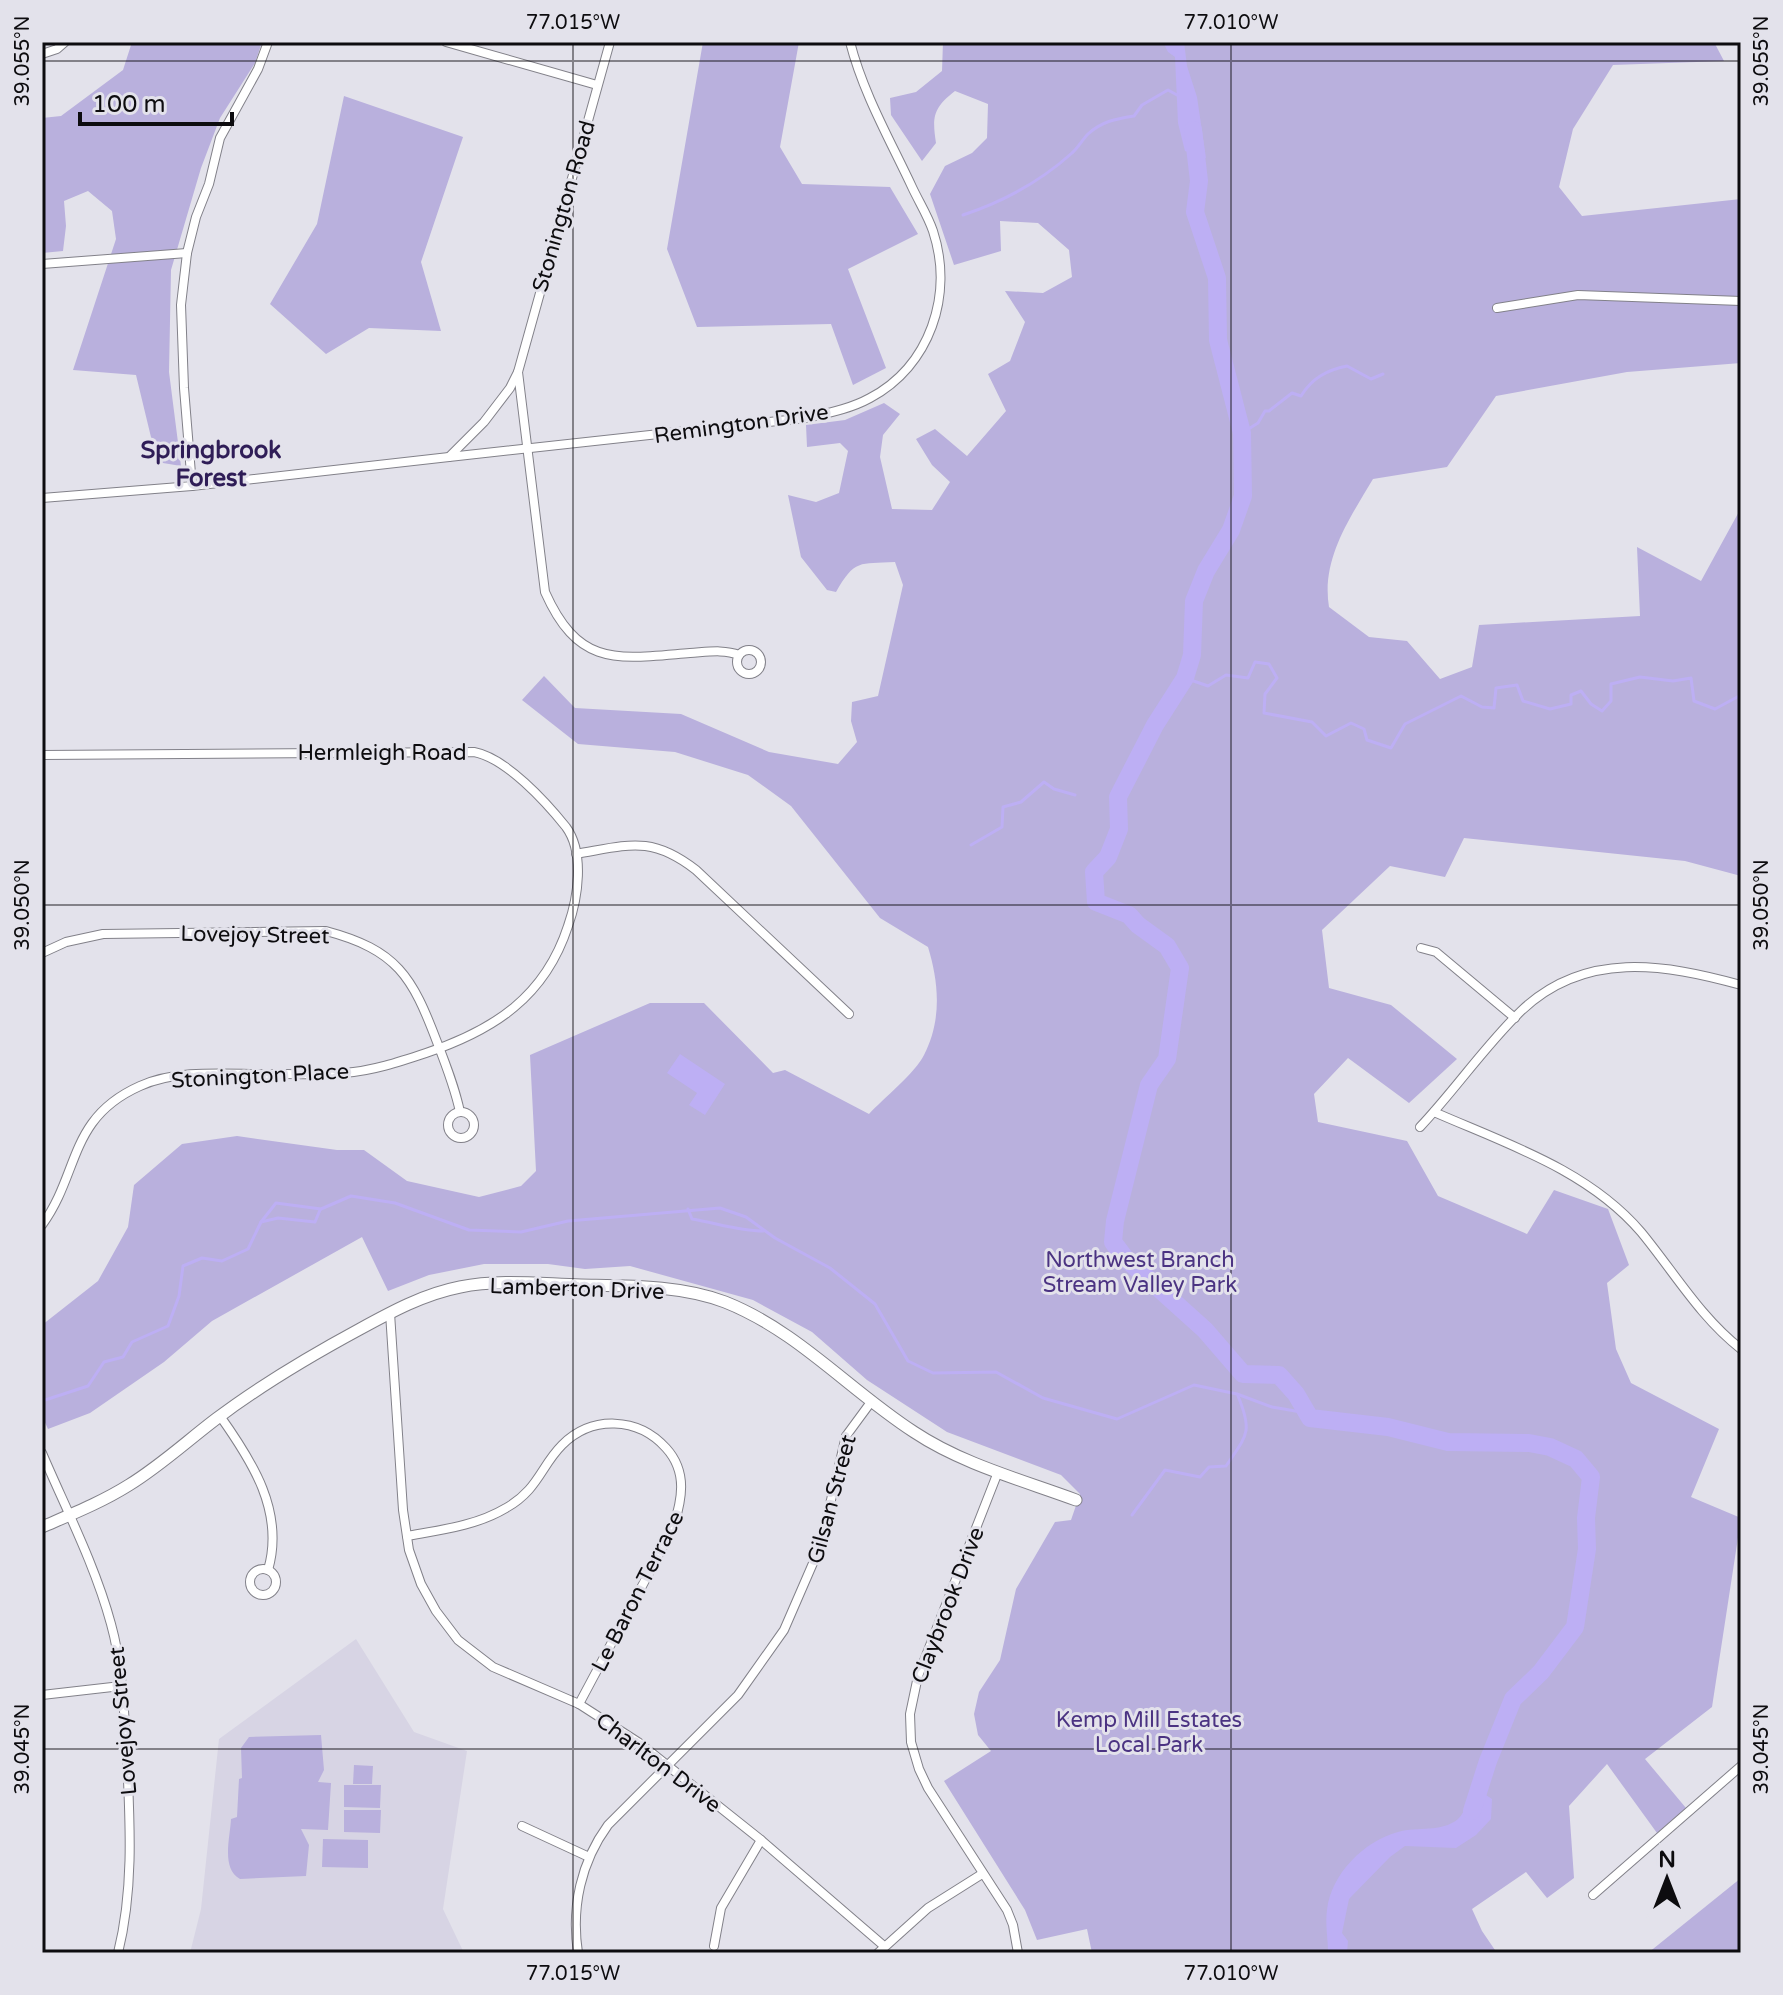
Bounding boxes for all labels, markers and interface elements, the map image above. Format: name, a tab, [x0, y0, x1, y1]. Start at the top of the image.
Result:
text: 77.015°W	[526, 11, 620, 35]
text: 77.010°W	[1184, 11, 1278, 35]
text: 39.055°N	[11, 15, 35, 107]
text: 39.055°N	[1750, 15, 1774, 107]
scale bar	[80, 76, 232, 126]
text: 100 m	[92, 90, 166, 119]
street label: Stonington Road	[527, 118, 601, 295]
street label: Remington Drive	[652, 399, 830, 449]
district label: Springbrook Forest	[141, 436, 281, 493]
street label: Hermleigh Road	[297, 740, 467, 766]
text: 39.050°N	[11, 859, 35, 951]
text: 39.050°N	[1750, 859, 1774, 951]
street label: Lovejoy Street	[180, 921, 330, 949]
street label: Stonington Place	[170, 1058, 350, 1094]
park label: Northwest Branch Stream Valley Park	[1043, 1247, 1237, 1298]
street label: Lamberton Drive	[489, 1273, 665, 1305]
street label: Gilsan Street	[802, 1432, 862, 1567]
street label: Le Baron Terrace	[586, 1507, 690, 1676]
street label: Claybrook Drive	[906, 1524, 990, 1687]
street label: Lovejoy Street	[104, 1646, 142, 1796]
text: 39.045°N	[11, 1703, 35, 1795]
text: 39.045°N	[1750, 1703, 1774, 1795]
street label: Charlton Drive	[591, 1707, 726, 1818]
park label: Kemp Mill Estates Local Park	[1056, 1707, 1242, 1758]
north arrow	[1627, 1839, 1707, 1919]
text: N	[1658, 1847, 1676, 1873]
text: 77.015°W	[526, 1962, 620, 1986]
text: 77.010°W	[1184, 1962, 1278, 1986]

